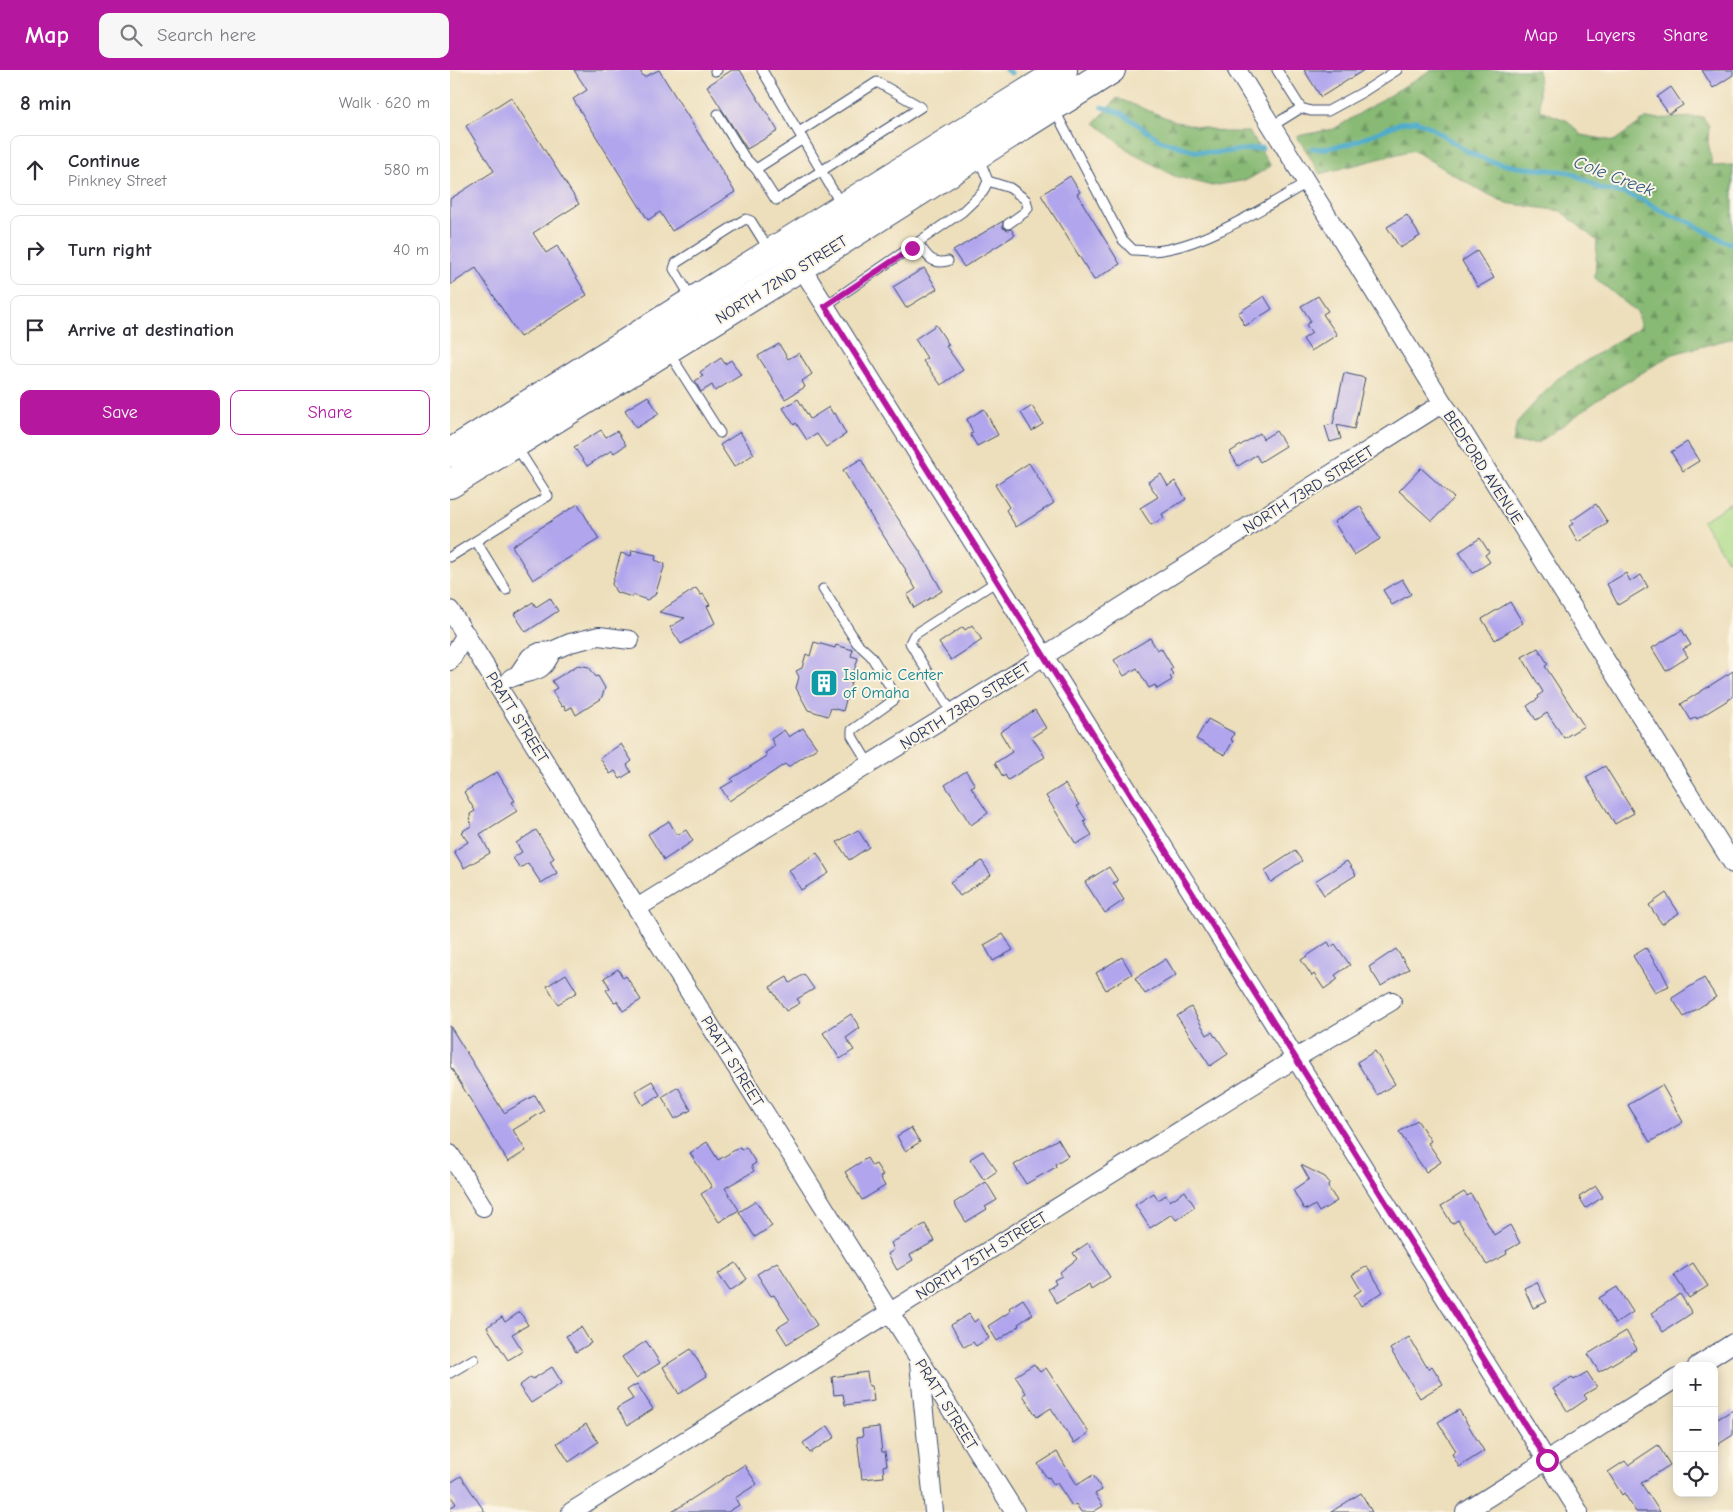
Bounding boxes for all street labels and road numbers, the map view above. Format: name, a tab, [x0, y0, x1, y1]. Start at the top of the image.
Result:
street label: NORTH 72ND STREET	[712, 232, 851, 328]
street label: BEDFORD AVENUE	[1440, 407, 1527, 528]
street label: NORTH 73RD STREET	[1240, 442, 1378, 537]
street label: NORTH 73RD STREET	[897, 658, 1035, 753]
street label: PRATT STREET	[482, 669, 553, 767]
street label: PRATT STREET	[697, 1013, 768, 1111]
street label: NORTH 75TH STREET	[913, 1208, 1051, 1304]
street label: PRATT STREET	[911, 1356, 982, 1454]

